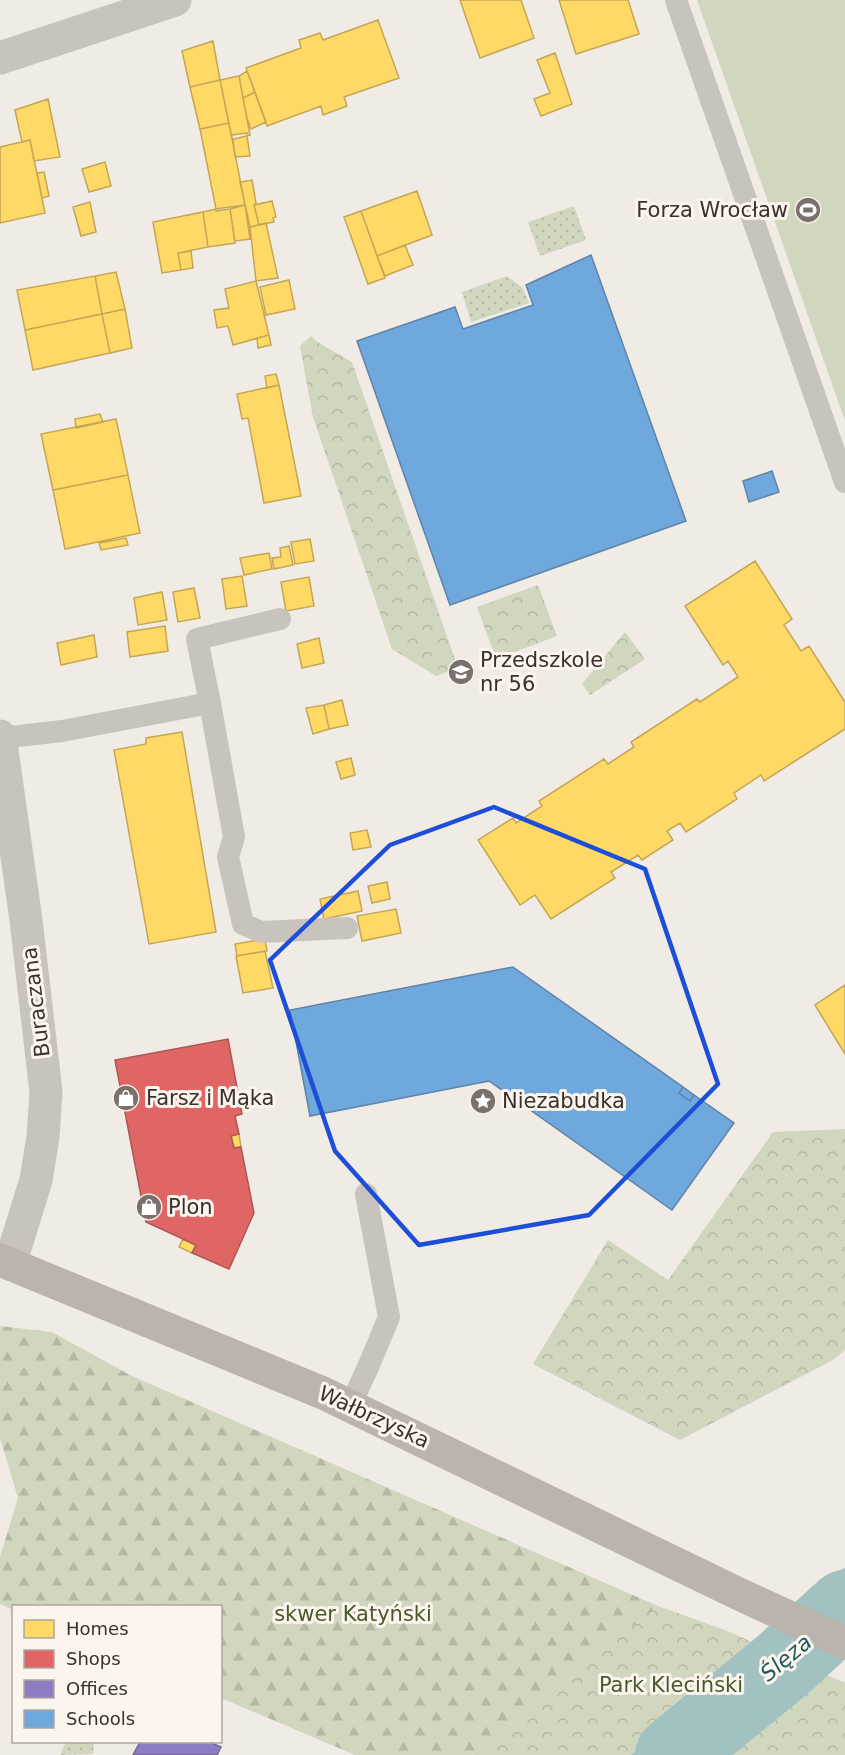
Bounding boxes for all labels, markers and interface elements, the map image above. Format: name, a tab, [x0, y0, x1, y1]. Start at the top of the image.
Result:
sports icon: Forza Wrocław	[793, 195, 823, 225]
place label: Forza Wrocław	[636, 198, 788, 222]
place label: Przedszkole nr 56	[480, 648, 603, 696]
school or university icon: Przedszkole nr 56	[446, 657, 476, 687]
street label: Buraczana	[17, 946, 55, 1058]
shop icon: Farsz i Mąka	[111, 1083, 141, 1113]
place label: Farsz i Mąka	[146, 1086, 274, 1110]
place icon: Niezabudka	[468, 1086, 498, 1116]
place label: Niezabudka	[502, 1089, 625, 1113]
shop icon: Plon	[134, 1192, 164, 1222]
place label: Plon	[168, 1195, 213, 1219]
street label: Wałbrzyska	[315, 1381, 433, 1453]
park label: skwer Katyński	[274, 1602, 432, 1626]
legend	[12, 1605, 222, 1743]
text: Homes	[66, 1618, 129, 1639]
water label: Ślęza	[755, 1630, 817, 1686]
text: Shops	[66, 1648, 121, 1669]
park label: Park Kleciński	[599, 1673, 743, 1697]
text: Offices	[66, 1678, 128, 1699]
text: Schools	[66, 1708, 135, 1729]

